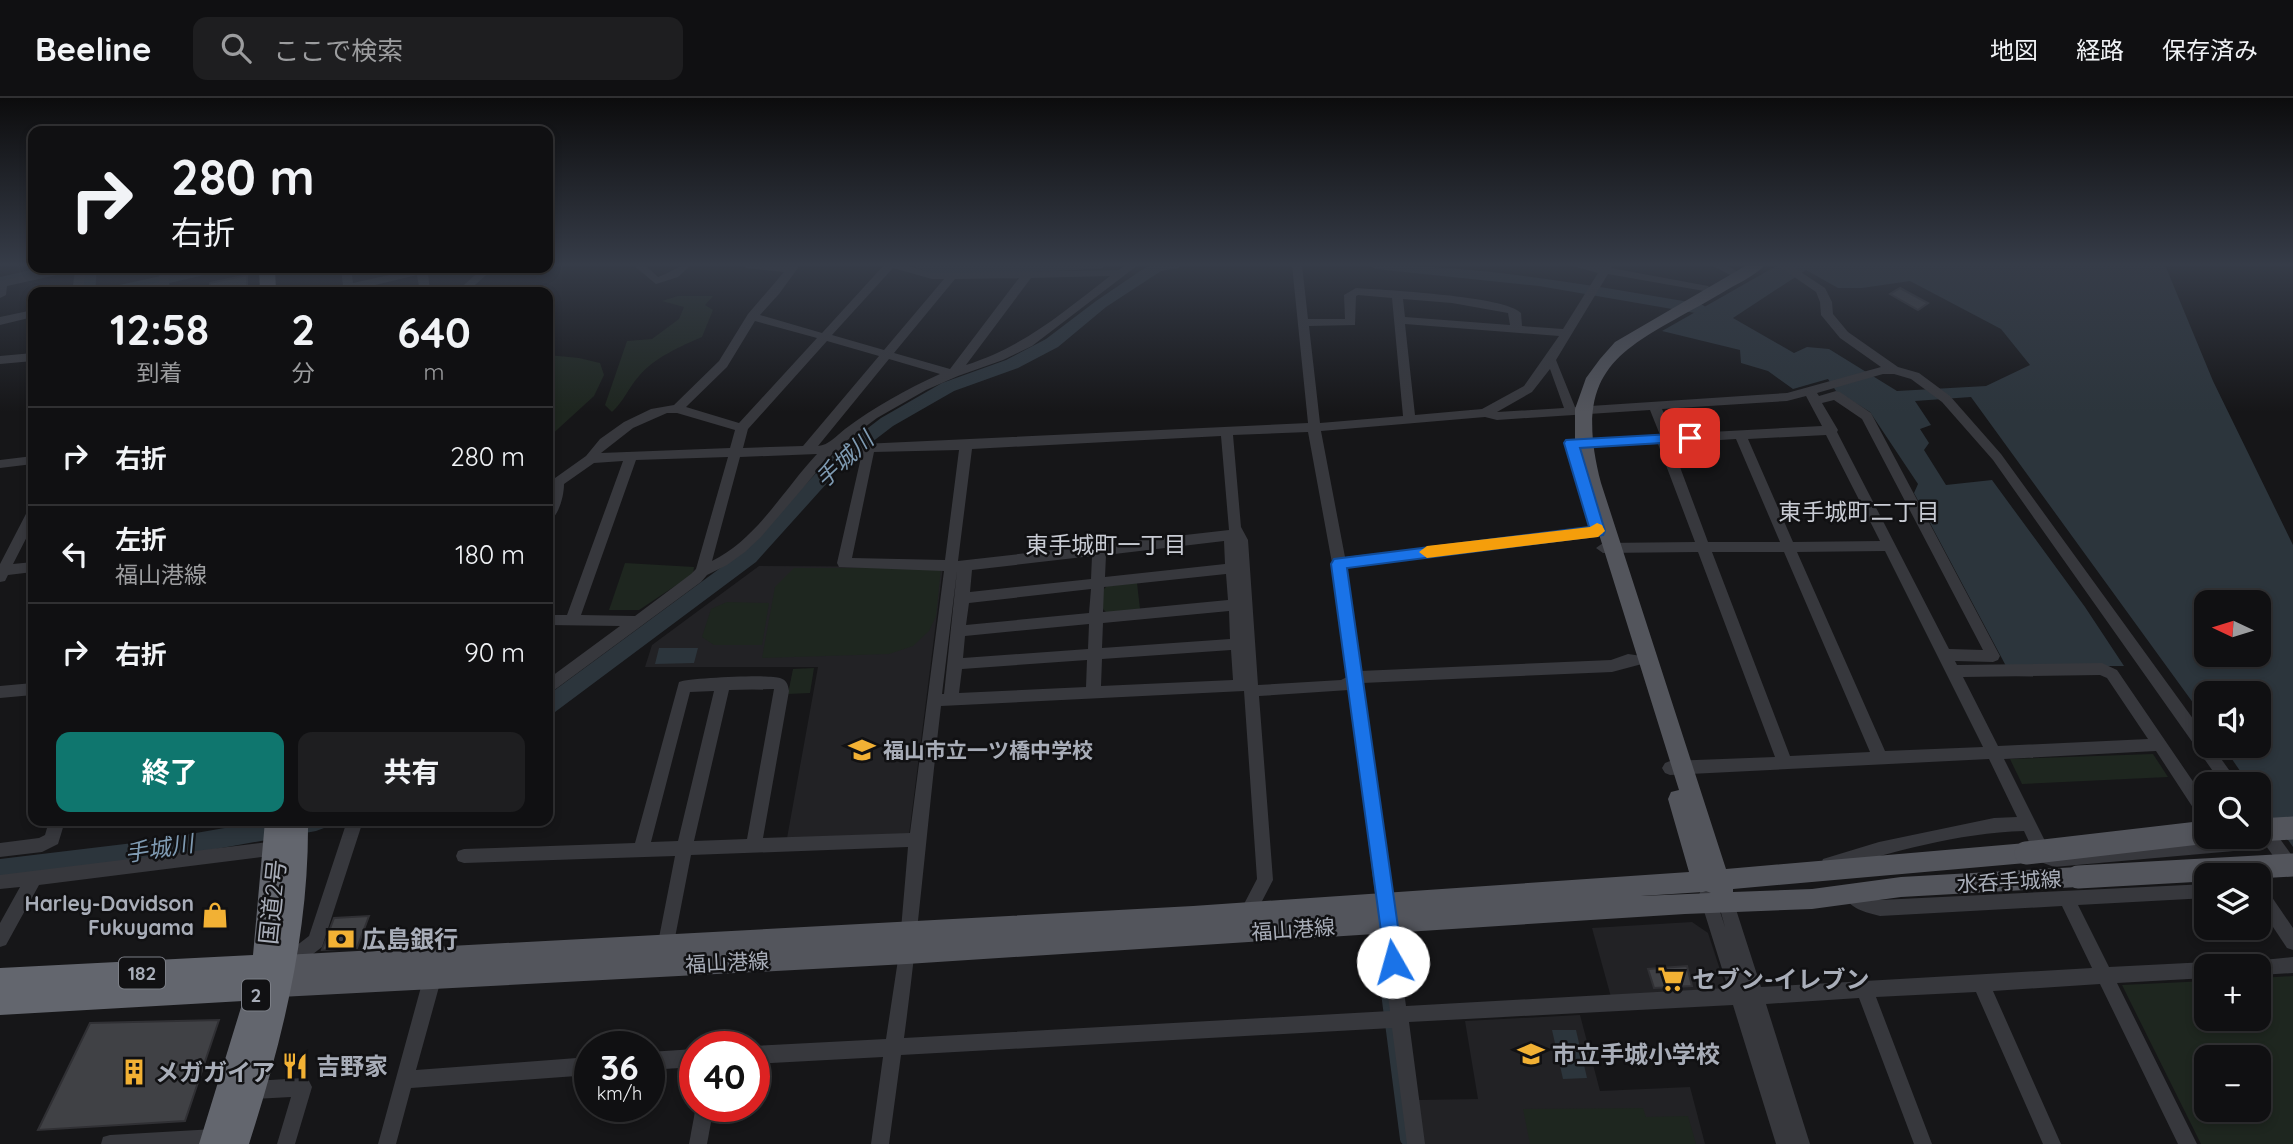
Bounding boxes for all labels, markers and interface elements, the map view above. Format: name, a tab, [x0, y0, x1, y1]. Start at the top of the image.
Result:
search box	[193, 17, 683, 80]
text: Beeline	[35, 28, 151, 69]
icon: search	[217, 29, 255, 67]
text: ここで検索	[273, 34, 403, 67]
text: 地図	[1990, 35, 2038, 65]
text: 経路	[2076, 35, 2124, 65]
text: 保存済み	[2162, 35, 2258, 65]
text: 280 m	[171, 146, 315, 207]
icon: right	[56, 154, 147, 245]
text: 右折	[171, 212, 235, 252]
text: 12:58	[110, 303, 209, 356]
text: 2	[291, 303, 315, 356]
text: 640	[397, 306, 471, 359]
text: m	[424, 357, 445, 386]
text: 到着	[137, 358, 183, 387]
text: 分	[292, 358, 315, 387]
pin	[1660, 408, 1720, 468]
icon: arrive	[1671, 419, 1709, 457]
water label: 手城川	[809, 423, 881, 493]
icon: right	[56, 437, 94, 475]
text: 280 m	[450, 440, 525, 473]
text: 右折	[115, 442, 167, 475]
district label: 東手城町二丁目	[1779, 497, 1940, 526]
text: 左折	[115, 523, 167, 556]
district label: 東手城町一丁目	[1026, 530, 1187, 559]
icon: left	[56, 535, 94, 573]
text: 180 m	[455, 538, 525, 571]
text: 福山港線	[115, 560, 207, 589]
north arrow	[2194, 590, 2272, 667]
map controls	[2194, 590, 2271, 1122]
icon: right	[56, 633, 94, 671]
text: 90 m	[464, 636, 525, 669]
text: 右折	[115, 638, 167, 671]
button: sound	[2194, 681, 2271, 758]
button: 終了	[56, 732, 284, 812]
button: 共有	[298, 732, 525, 812]
school or university icon: 福山市立一ツ橋中学校	[847, 735, 877, 765]
place label: 福山市立一ツ橋中学校	[883, 737, 1093, 763]
button: search	[2194, 772, 2271, 849]
water label: 手城川	[123, 828, 198, 868]
street label: 国道2号	[253, 858, 291, 946]
button: layers	[2194, 863, 2271, 940]
street label: 水呑手城線	[1956, 865, 2062, 897]
place label: Harley-Davidson Fukuyama	[25, 890, 194, 940]
shop icon: Harley-Davidson Fukuyama	[200, 900, 230, 930]
street label: 福山港線	[1250, 913, 1336, 945]
bank icon: 広島銀行	[326, 924, 356, 954]
place label: 広島銀行	[362, 924, 458, 954]
position arrow	[1356, 925, 1430, 999]
street label: 福山港線	[684, 947, 770, 977]
button: +	[2194, 954, 2271, 1031]
road number: 182	[119, 958, 165, 988]
supermarket icon: セブン-イレブン	[1656, 964, 1686, 994]
place label: セブン-イレブン	[1692, 964, 1870, 994]
road number: 2	[242, 980, 270, 1010]
speed limit sign: 40	[679, 1031, 770, 1122]
school or university icon: 市立手城小学校	[1516, 1039, 1546, 1069]
place label: 市立手城小学校	[1552, 1039, 1720, 1069]
text: 36	[600, 1045, 639, 1089]
button: −	[2194, 1045, 2271, 1122]
restaurant icon: 吉野家	[280, 1051, 310, 1081]
place label: 吉野家	[316, 1051, 388, 1081]
building icon: メガガイア	[119, 1057, 149, 1087]
place label: メガガイア	[155, 1057, 275, 1087]
text: km/h	[597, 1082, 642, 1105]

